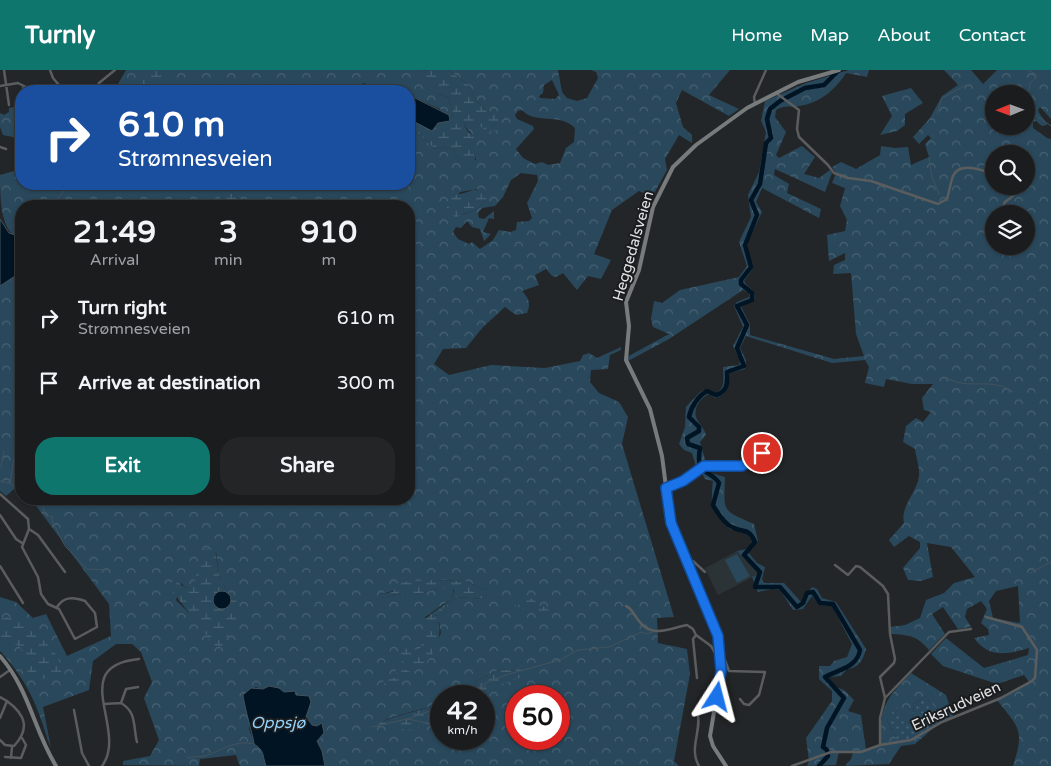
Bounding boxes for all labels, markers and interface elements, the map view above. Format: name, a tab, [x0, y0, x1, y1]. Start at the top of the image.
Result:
text: Turnly	[25, 21, 95, 50]
text: Home	[731, 24, 782, 46]
text: Map	[810, 24, 849, 46]
text: About	[877, 24, 931, 46]
text: Contact	[959, 24, 1026, 46]
north arrow	[985, 85, 1035, 135]
map controls	[985, 85, 1035, 255]
text: 610 m	[118, 104, 225, 146]
icon: right	[35, 105, 100, 170]
button: search	[985, 145, 1035, 195]
text: Strømnesveien	[118, 146, 273, 172]
street label: Heggedalsveien	[609, 189, 657, 303]
button: layers	[985, 205, 1035, 255]
text: 21:49	[73, 214, 156, 251]
text: 3	[219, 214, 238, 251]
text: 910	[301, 214, 357, 251]
text: Arrival	[90, 250, 139, 270]
text: min	[214, 250, 243, 270]
text: m	[321, 250, 336, 270]
text: Turn right	[78, 297, 166, 319]
icon: right	[35, 304, 63, 332]
text: 610 m	[337, 307, 395, 329]
text: Strømnesveien	[78, 319, 191, 339]
icon: arrive	[35, 369, 63, 397]
text: Arrive at destination	[78, 372, 261, 394]
text: 300 m	[337, 372, 395, 394]
pin	[741, 432, 783, 474]
button: Exit	[35, 437, 210, 495]
button: Share	[220, 437, 395, 495]
icon: arrive	[748, 439, 776, 467]
position arrow	[690, 670, 742, 722]
street label: Eriksrudveien	[909, 677, 1003, 735]
speed limit sign: 50	[505, 685, 570, 750]
text: 42	[447, 696, 478, 726]
water label: Oppsjø	[251, 713, 307, 733]
text: km/h	[447, 723, 478, 737]

